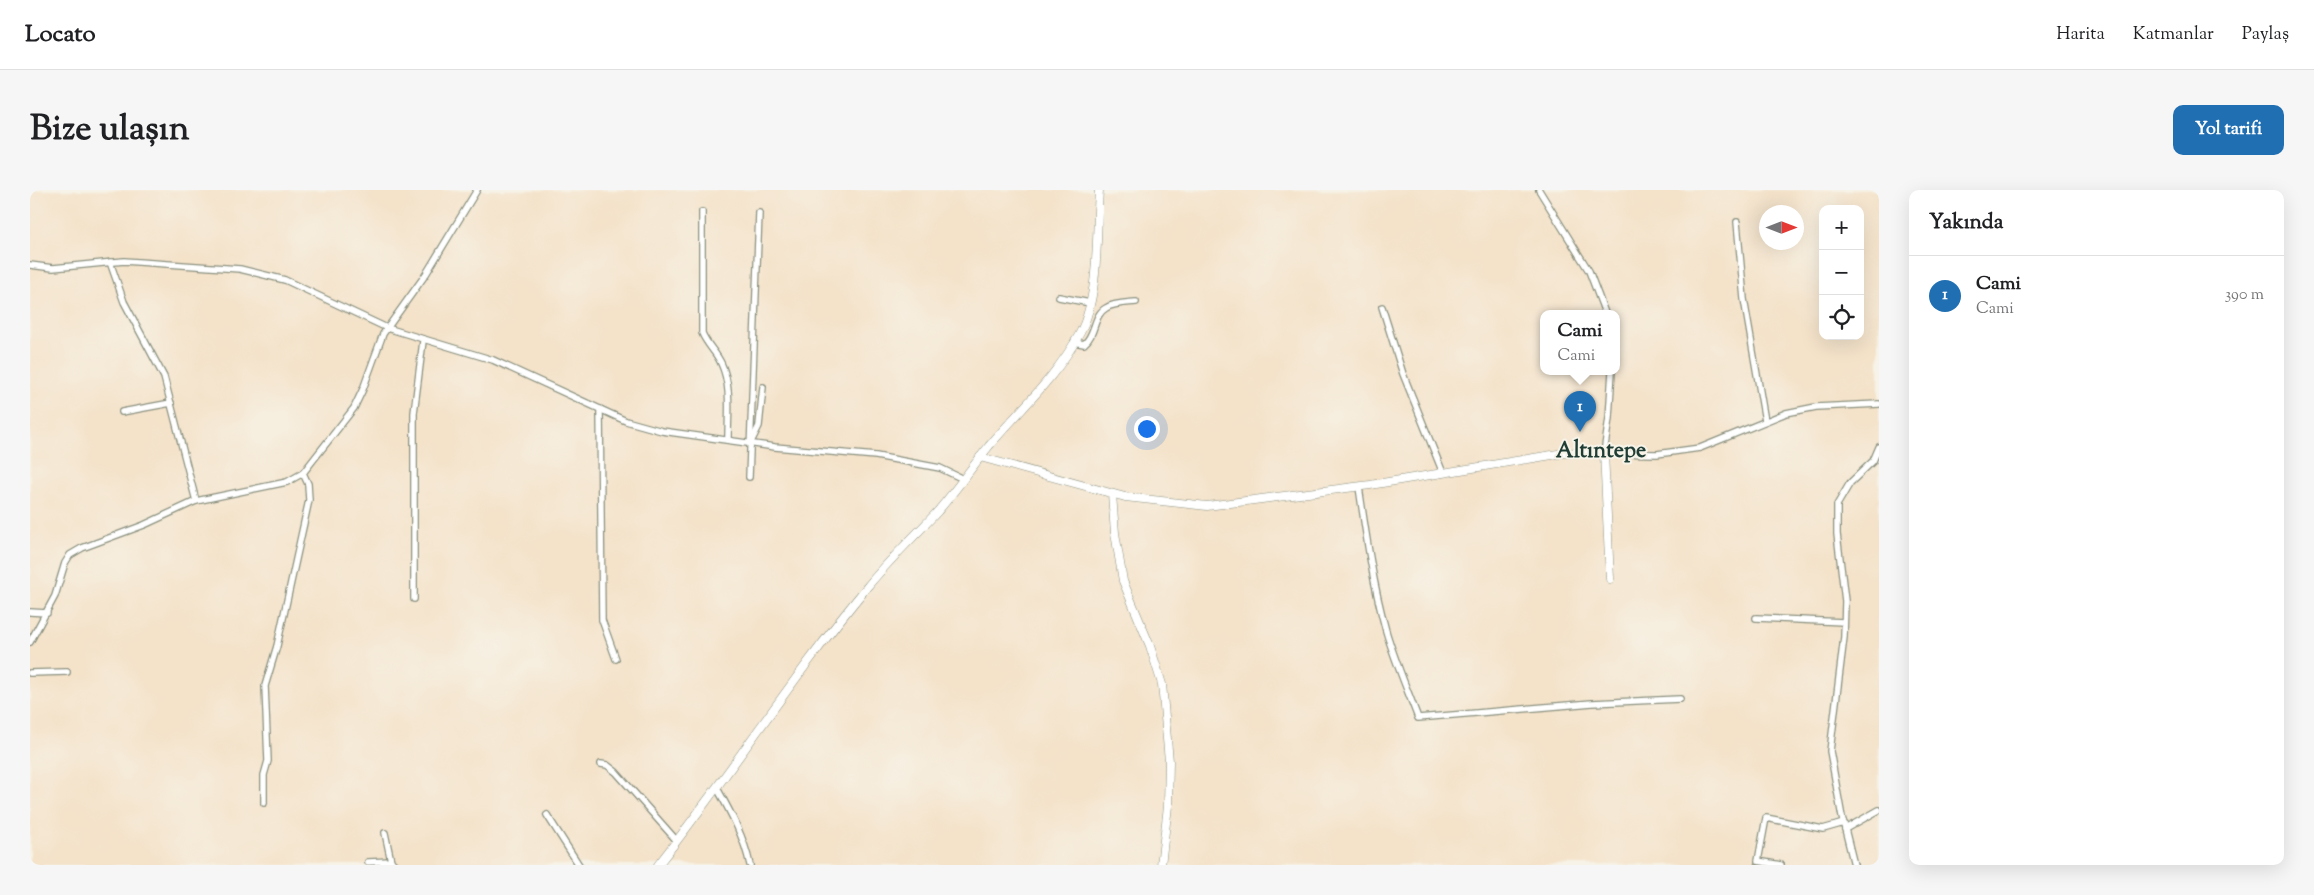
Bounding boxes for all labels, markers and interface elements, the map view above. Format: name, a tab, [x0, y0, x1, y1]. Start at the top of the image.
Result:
text: Locato	[25, 18, 96, 52]
text: Harita	[2056, 22, 2105, 48]
text: Katmanlar	[2133, 22, 2214, 48]
text: Paylaş	[2242, 22, 2289, 48]
text: Bize ulaşın	[30, 105, 189, 156]
button: Yol tarifi	[2173, 105, 2284, 155]
north arrow	[1759, 205, 1804, 250]
map controls	[1819, 205, 1864, 340]
button: +	[1819, 205, 1864, 250]
text: Yakında	[1929, 208, 2003, 238]
button: −	[1819, 250, 1864, 295]
text: Cami	[1976, 271, 2021, 298]
text: 1	[1942, 284, 1948, 307]
text: 390 m	[2225, 284, 2264, 307]
button: locate	[1819, 295, 1864, 340]
text: Cami	[1976, 298, 2014, 321]
popup	[1540, 310, 1620, 375]
text: Cami	[1558, 318, 1602, 345]
text: Cami	[1558, 345, 1595, 368]
pin: 1	[1564, 391, 1596, 432]
your location	[1134, 416, 1160, 442]
district label: Altıntepe	[1556, 436, 1646, 468]

